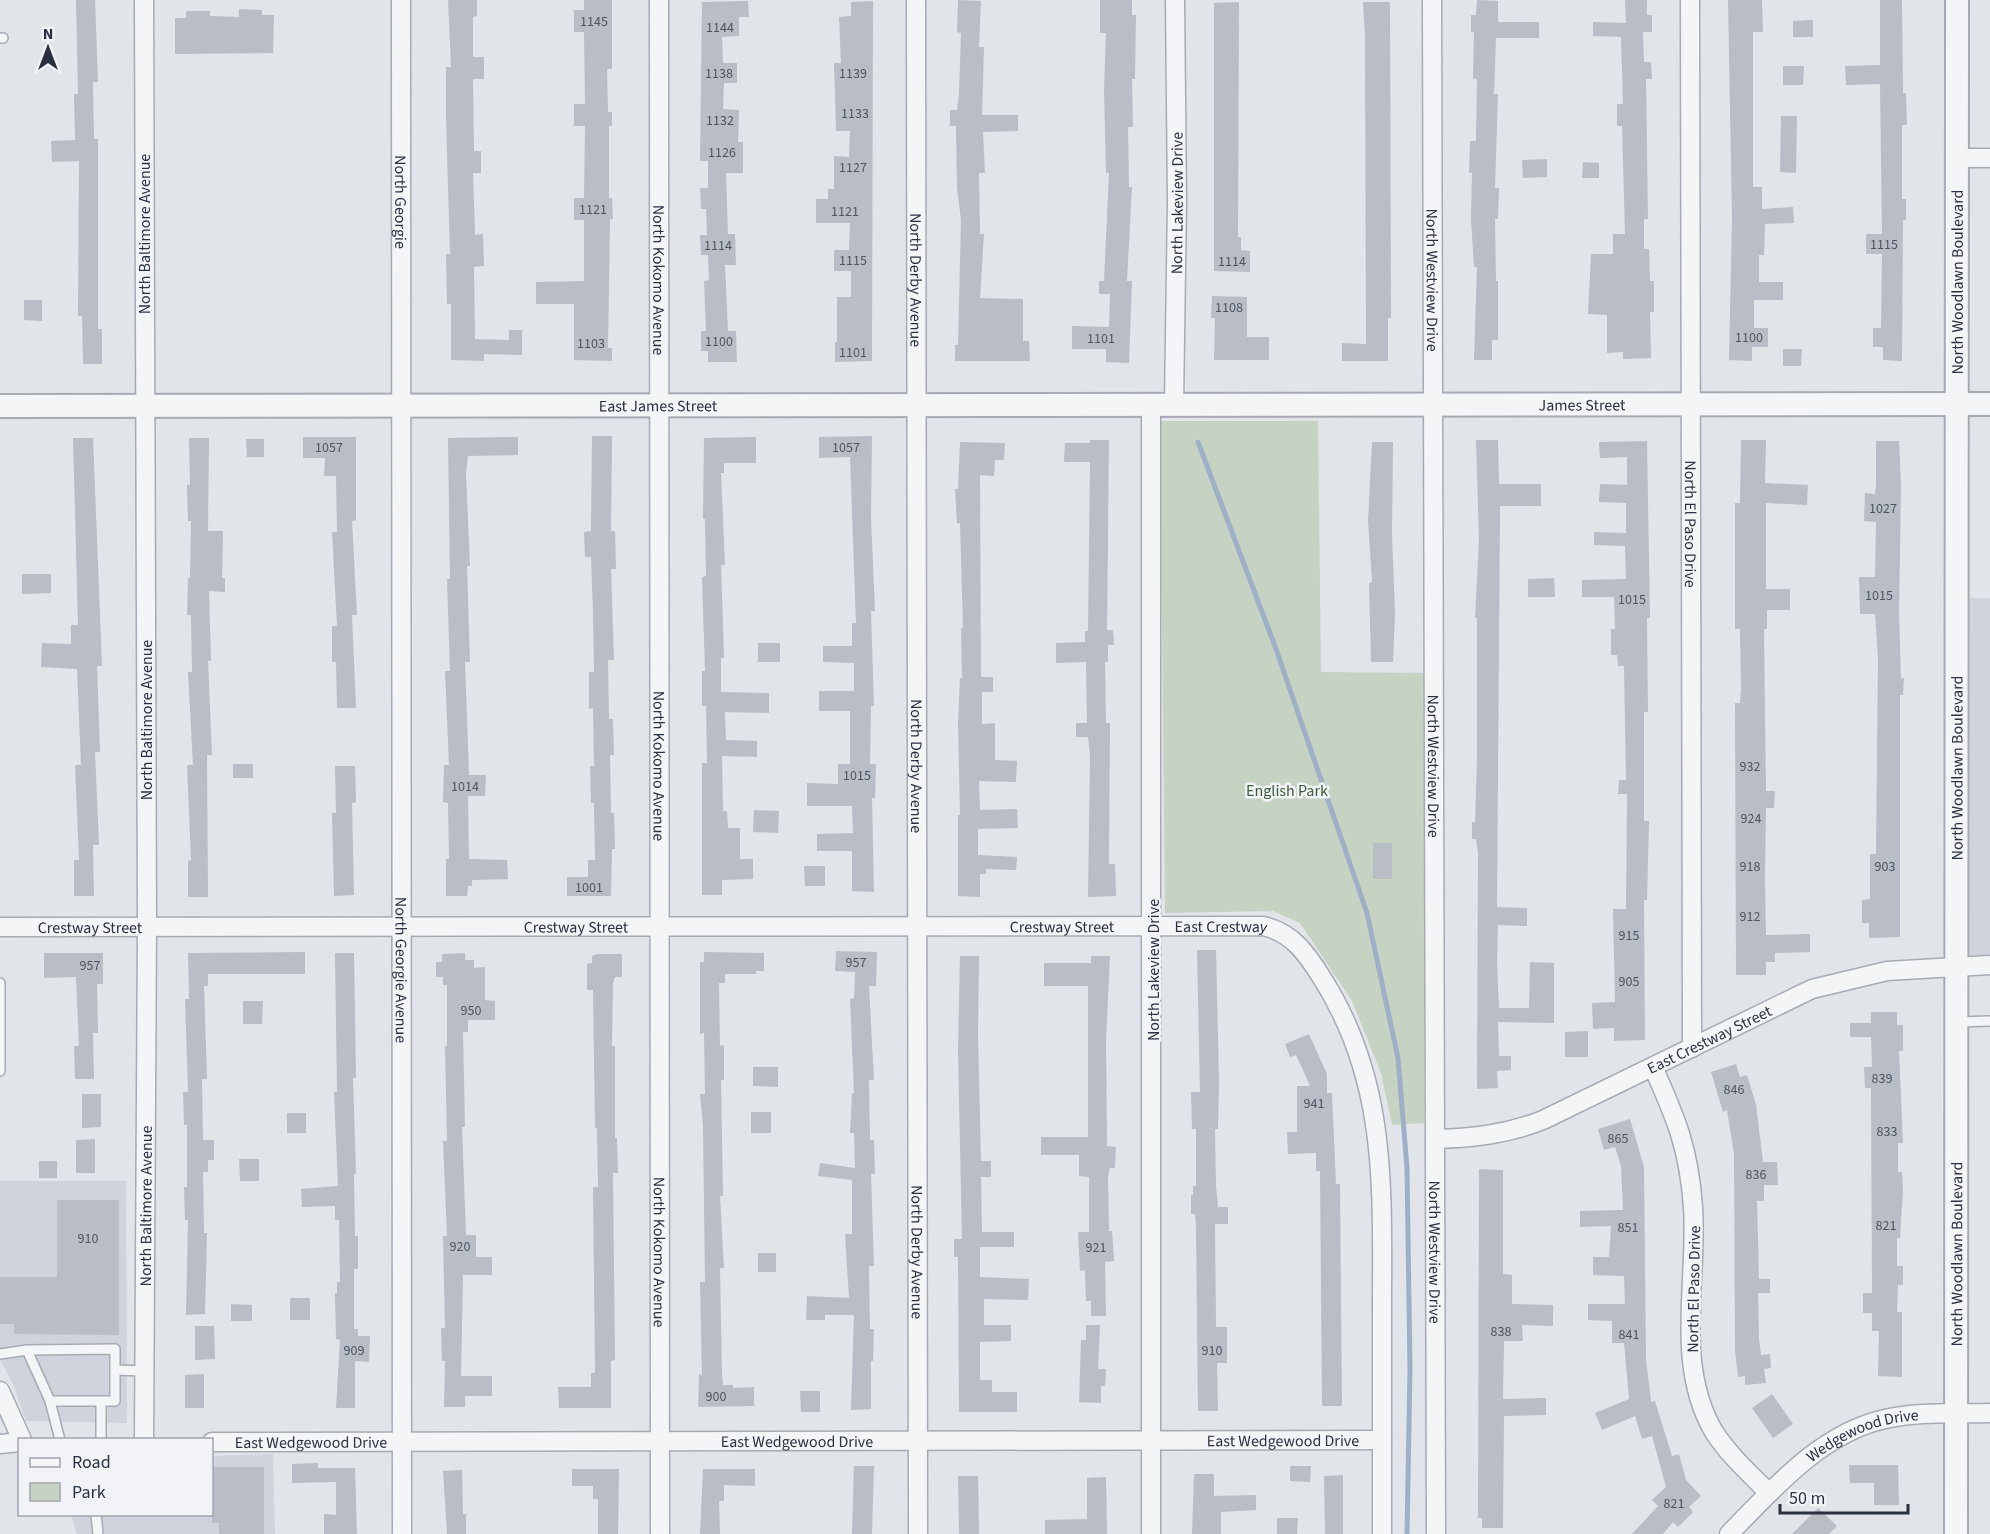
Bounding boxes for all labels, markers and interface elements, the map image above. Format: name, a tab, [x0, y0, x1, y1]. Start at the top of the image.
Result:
house number: 1145	[580, 12, 608, 32]
north arrow	[18, 18, 78, 78]
house number: 1144	[706, 18, 734, 38]
text: N	[43, 23, 53, 45]
house number: 1138	[705, 64, 733, 84]
house number: 1139	[839, 64, 867, 84]
house number: 1133	[841, 104, 869, 124]
house number: 1132	[706, 111, 734, 131]
street label: North Lakeview Drive	[1166, 132, 1189, 274]
house number: 1126	[708, 143, 736, 163]
street label: North Baltimore Avenue	[134, 154, 156, 314]
street label: North Georgie	[389, 155, 411, 249]
house number: 1127	[839, 158, 867, 178]
street label: North Woodlawn Boulevard	[1947, 190, 1969, 374]
house number: 1121	[579, 200, 607, 220]
house number: 1121	[831, 202, 859, 222]
street label: North Kokomo Avenue	[647, 205, 669, 355]
street label: North Westview Drive	[1421, 208, 1443, 352]
street label: North Derby Avenue	[904, 213, 926, 347]
house number: 1115	[1870, 235, 1898, 255]
house number: 1114	[704, 236, 732, 256]
house number: 1115	[839, 251, 867, 271]
house number: 1114	[1218, 252, 1246, 272]
house number: 1108	[1215, 298, 1243, 318]
house number: 1100	[1735, 328, 1763, 348]
house number: 1101	[1087, 329, 1115, 349]
house number: 1100	[705, 332, 733, 352]
house number: 1103	[577, 334, 605, 354]
house number: 1101	[839, 343, 867, 363]
street label: James Street	[1538, 394, 1626, 416]
street label: East James Street	[599, 395, 718, 417]
house number: 1057	[315, 438, 343, 458]
house number: 1057	[832, 438, 860, 458]
street label: North El Paso Drive	[1679, 460, 1701, 588]
house number: 1027	[1869, 499, 1897, 519]
house number: 1015	[1865, 586, 1893, 606]
house number: 1015	[1618, 590, 1646, 610]
street label: North Baltimore Avenue	[136, 640, 158, 800]
street label: North Woodlawn Boulevard	[1946, 676, 1969, 860]
street label: North Kokomo Avenue	[647, 691, 670, 841]
street label: North Westview Drive	[1422, 694, 1444, 838]
street label: North Derby Avenue	[905, 699, 927, 833]
house number: 932	[1740, 757, 1760, 777]
house number: 1015	[843, 766, 871, 786]
house number: 1014	[451, 777, 479, 797]
park label: English Park	[1246, 780, 1328, 802]
house number: 924	[1741, 809, 1761, 829]
house number: 918	[1740, 857, 1760, 877]
house number: 903	[1875, 857, 1895, 877]
house number: 1001	[575, 878, 603, 898]
street label: North Georgie Avenue	[390, 897, 412, 1043]
street label: North Lakeview Drive	[1143, 899, 1165, 1041]
house number: 912	[1740, 907, 1760, 927]
street label: Crestway Street	[1010, 916, 1115, 938]
street label: East Crestway	[1175, 916, 1270, 939]
street label: Crestway Street	[38, 917, 143, 939]
street label: Crestway Street	[524, 917, 629, 939]
house number: 915	[1619, 926, 1639, 946]
house number: 957	[846, 953, 866, 973]
house number: 957	[80, 956, 100, 976]
house number: 905	[1619, 972, 1639, 992]
street label: East Crestway Street	[1644, 1000, 1776, 1080]
house number: 950	[461, 1001, 481, 1021]
house number: 839	[1872, 1069, 1892, 1089]
house number: 846	[1724, 1080, 1744, 1100]
house number: 941	[1304, 1094, 1324, 1114]
house number: 833	[1877, 1122, 1897, 1142]
street label: North Baltimore Avenue	[135, 1126, 158, 1286]
house number: 865	[1608, 1129, 1628, 1149]
street label: North Woodlawn Boulevard	[1946, 1162, 1968, 1346]
house number: 836	[1746, 1165, 1766, 1185]
street label: North Kokomo Avenue	[648, 1177, 670, 1327]
street label: North Westview Drive	[1423, 1180, 1445, 1324]
street label: North Derby Avenue	[906, 1185, 928, 1319]
house number: 821	[1876, 1216, 1896, 1236]
house number: 851	[1618, 1218, 1638, 1238]
street label: North El Paso Drive	[1682, 1225, 1706, 1353]
house number: 910	[78, 1229, 98, 1249]
house number: 920	[450, 1237, 470, 1257]
house number: 921	[1086, 1238, 1106, 1258]
house number: 838	[1491, 1322, 1511, 1342]
house number: 841	[1619, 1325, 1639, 1345]
house number: 909	[344, 1341, 364, 1361]
house number: 910	[1202, 1341, 1222, 1361]
house number: 900	[706, 1387, 726, 1407]
street label: Wedgewood Drive	[1802, 1404, 1919, 1468]
street label: East Wedgewood Drive	[1207, 1430, 1359, 1452]
street label: East Wedgewood Drive	[721, 1431, 873, 1453]
street label: East Wedgewood Drive	[235, 1432, 387, 1454]
legend	[18, 1438, 213, 1516]
text: Road	[72, 1450, 111, 1475]
scale bar	[1780, 1477, 1908, 1515]
text: Park	[72, 1480, 106, 1505]
text: 50 m	[1789, 1486, 1825, 1511]
house number: 821	[1664, 1494, 1684, 1514]

